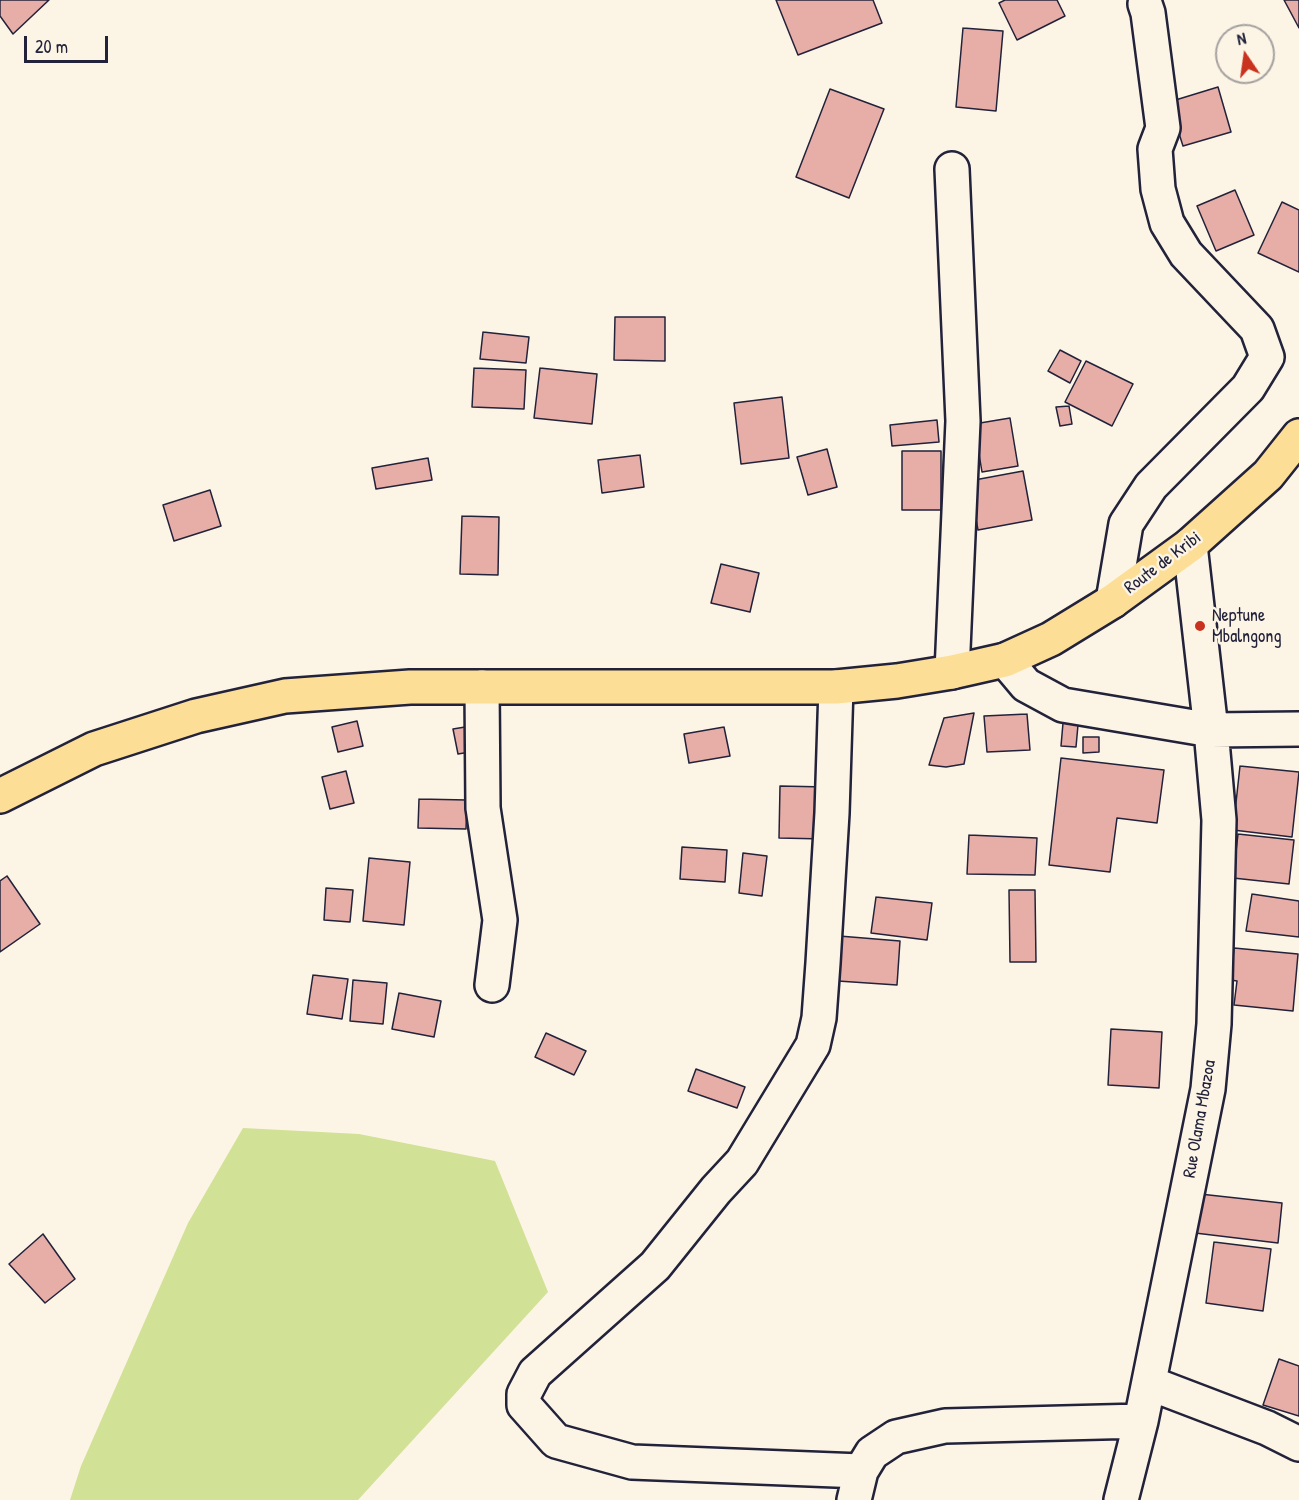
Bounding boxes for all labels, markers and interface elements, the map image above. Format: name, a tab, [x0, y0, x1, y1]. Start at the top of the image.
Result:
scale bar	[27, 24, 111, 62]
north arrow	[1215, 24, 1275, 84]
text: N	[1235, 27, 1248, 50]
text: 20 m	[35, 34, 68, 59]
street label: Route de Kribi	[1120, 527, 1206, 599]
place label: Neptune Mbalngong	[1212, 605, 1282, 648]
marker: Neptune Mbalngong	[1193, 619, 1207, 633]
street label: Rue Olama Mbazoa	[1179, 1058, 1221, 1180]

